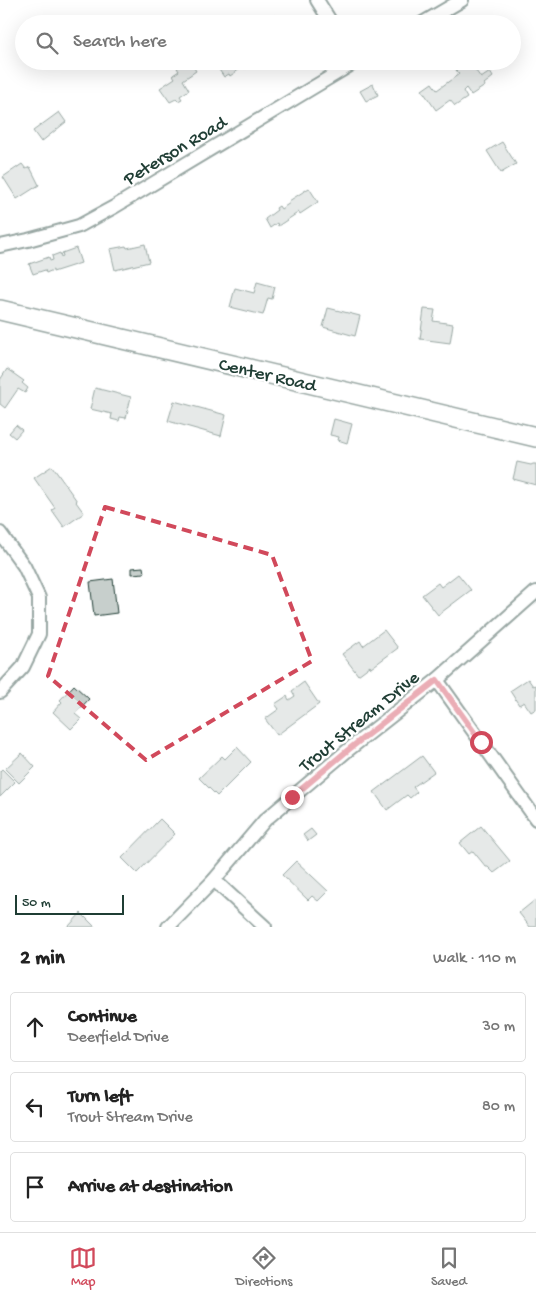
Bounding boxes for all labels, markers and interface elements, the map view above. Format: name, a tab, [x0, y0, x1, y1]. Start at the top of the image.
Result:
search box	[15, 15, 521, 70]
icon: search	[33, 29, 61, 57]
text: Search here	[73, 31, 167, 54]
street label: Peterson Road	[119, 111, 233, 192]
street label: Center Road	[216, 354, 320, 399]
street label: Trout Stream Drive	[295, 667, 425, 779]
route start	[470, 731, 493, 754]
route end	[281, 786, 304, 809]
scale bar	[15, 892, 124, 915]
text: 50 m	[22, 895, 51, 912]
text: 2 min	[20, 947, 65, 972]
text: Walk · 110 m	[433, 950, 516, 969]
text: Continue	[68, 1006, 137, 1029]
icon: ahead	[21, 1013, 49, 1041]
text: 30 m	[482, 1018, 515, 1037]
text: Deerfield Drive	[68, 1029, 169, 1048]
text: Turn left	[68, 1086, 132, 1109]
icon: left	[21, 1093, 49, 1121]
text: 80 m	[482, 1098, 515, 1117]
text: Trout Stream Drive	[68, 1109, 193, 1128]
icon: arrive	[21, 1173, 49, 1201]
text: Arrive at destination	[68, 1176, 232, 1199]
tab: Map	[69, 1244, 97, 1291]
tab: Directions	[236, 1244, 293, 1291]
tab: Saved	[431, 1244, 467, 1291]

